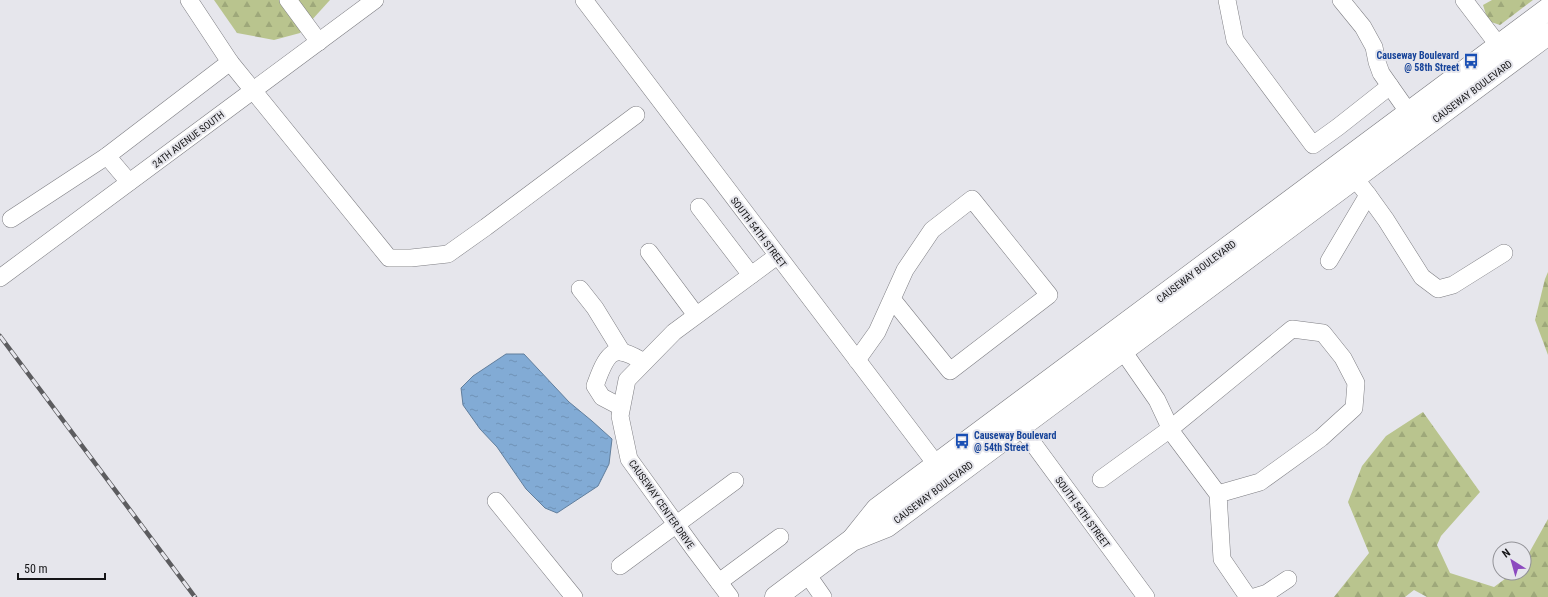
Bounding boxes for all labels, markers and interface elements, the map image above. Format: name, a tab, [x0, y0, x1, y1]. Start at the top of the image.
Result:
place label: Causeway Boulevard @ 58th Street	[1377, 50, 1459, 73]
bus stop icon: Causeway Boulevard @ 58th Street	[1462, 52, 1480, 70]
street label: CAUSEWAY BOULEVARD	[1431, 58, 1514, 125]
street label: 24TH AVENUE SOUTH	[150, 109, 226, 170]
street label: SOUTH 54TH STREET	[729, 195, 789, 270]
street label: CAUSEWAY BOULEVARD	[1155, 238, 1238, 305]
place label: Causeway Boulevard @ 54th Street	[974, 430, 1056, 453]
bus stop icon: Causeway Boulevard @ 54th Street	[953, 432, 971, 450]
street label: CAUSEWAY CENTER DRIVE	[627, 458, 696, 551]
street label: CAUSEWAY BOULEVARD	[892, 459, 975, 526]
street label: SOUTH 54TH STREET	[1053, 475, 1112, 550]
north arrow	[1492, 541, 1532, 581]
text: N	[1500, 546, 1513, 561]
scale bar	[18, 555, 105, 581]
text: 50 m	[24, 562, 48, 576]

